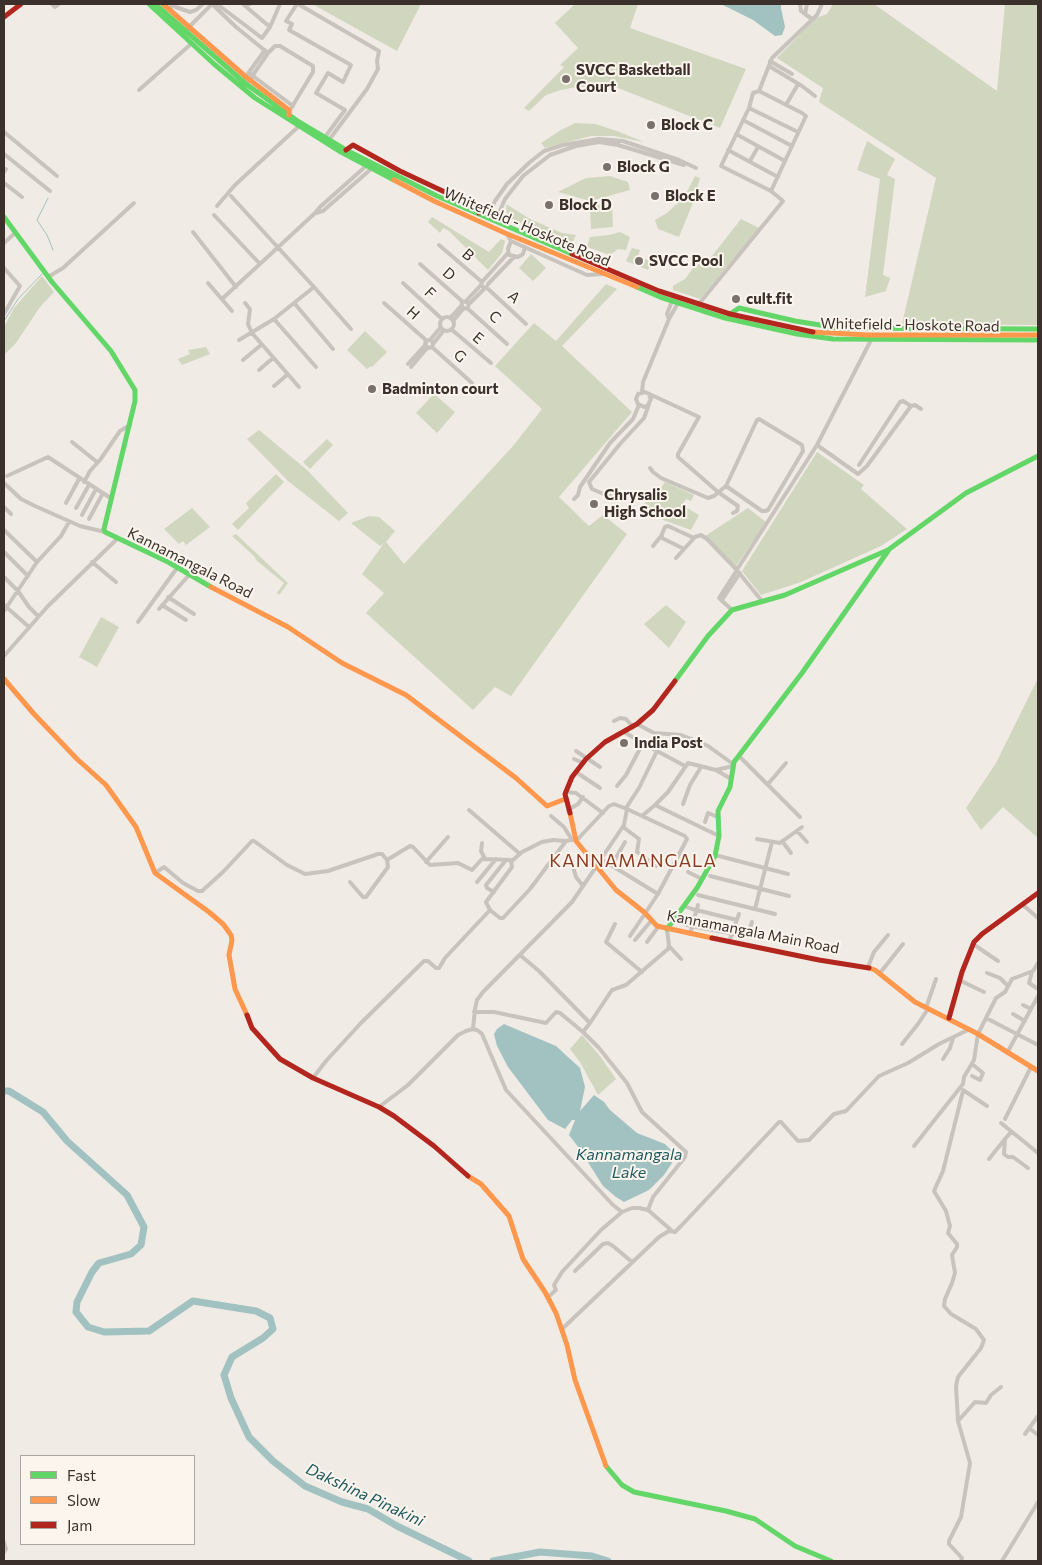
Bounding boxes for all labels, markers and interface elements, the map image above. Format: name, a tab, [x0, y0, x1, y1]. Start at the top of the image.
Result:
place label: SVCC Basketball Court	[576, 61, 691, 96]
marker: SVCC Basketball Court	[560, 73, 572, 85]
place label: Block C	[661, 116, 713, 134]
marker: Block C	[645, 119, 657, 131]
place label: Block G	[617, 158, 670, 176]
marker: Block G	[601, 161, 613, 173]
street label: Whitefield - Hoskote Road	[441, 184, 613, 270]
place label: Block E	[665, 187, 716, 205]
marker: Block E	[649, 190, 661, 202]
place label: Block D	[559, 196, 612, 214]
marker: Block D	[543, 199, 555, 211]
street label: B	[458, 245, 478, 265]
place label: SVCC Pool	[649, 252, 723, 270]
marker: SVCC Pool	[633, 255, 645, 267]
street label: D	[439, 264, 459, 284]
street label: F	[421, 284, 439, 302]
street label: A	[504, 287, 524, 307]
place label: cult.fit	[746, 290, 792, 308]
marker: cult.fit	[730, 293, 742, 305]
street label: H	[403, 303, 423, 323]
street label: C	[485, 307, 505, 327]
street label: Whitefield - Hoskote Road	[820, 314, 1000, 336]
street label: E	[469, 328, 487, 348]
street label: G	[450, 346, 470, 366]
place label: Badminton court	[382, 380, 499, 398]
marker: Badminton court	[366, 383, 378, 395]
place label: Chrysalis High School	[604, 486, 686, 521]
marker: Chrysalis High School	[588, 498, 600, 510]
street label: Kannamangala Road	[124, 524, 256, 602]
place label: India Post	[634, 734, 703, 752]
marker: India Post	[618, 737, 630, 749]
district label: KANNAMANGALA	[548, 850, 718, 872]
street label: Kannamangala Main Road	[665, 906, 841, 958]
water label: Kannamangala Lake	[576, 1145, 682, 1183]
legend	[20, 1455, 195, 1545]
water label: Dakshina Pinakini	[303, 1459, 427, 1531]
text: Fast	[67, 1466, 96, 1484]
text: Slow	[67, 1491, 100, 1509]
text: Jam	[67, 1516, 92, 1534]

